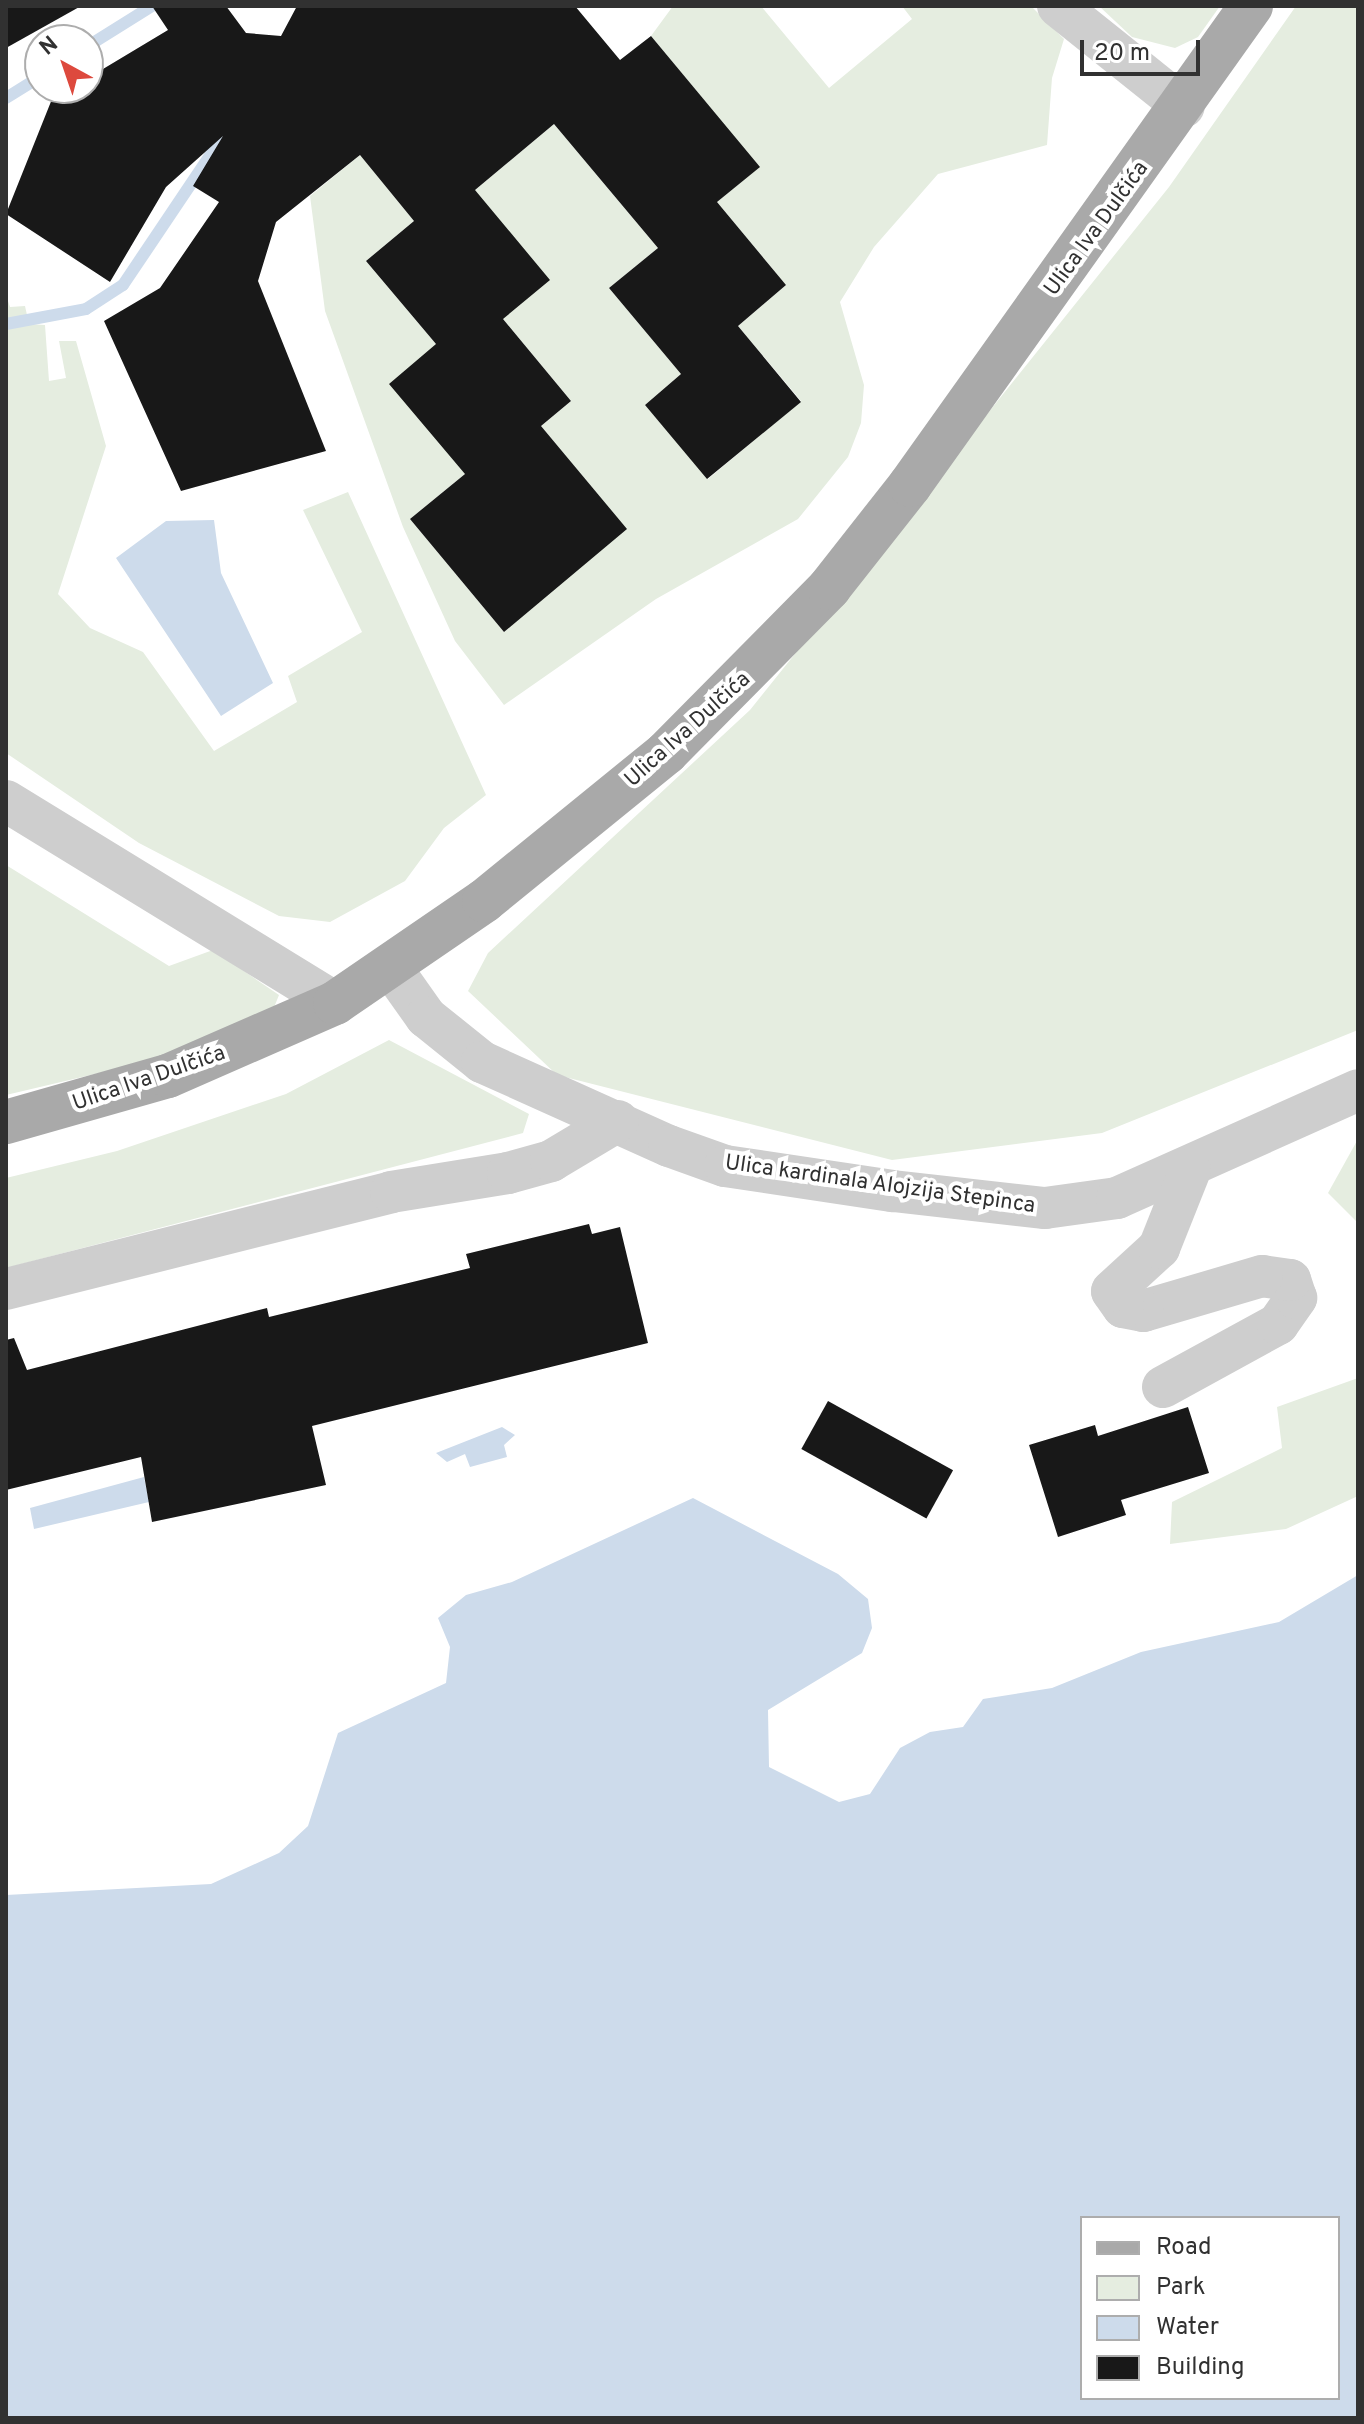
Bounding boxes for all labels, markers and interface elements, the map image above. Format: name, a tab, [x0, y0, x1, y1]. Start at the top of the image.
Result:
north arrow	[24, 24, 104, 104]
scale bar	[1084, 24, 1204, 74]
text: N	[35, 31, 64, 62]
text: 20 m	[1094, 39, 1150, 69]
street label: Ulica Iva Dulčića	[1039, 157, 1155, 301]
street label: Ulica Iva Dulčića	[620, 667, 756, 793]
street label: Ulica Iva Dulčića	[69, 1040, 229, 1118]
street label: Ulica kardinala Alojzija Stepinca	[723, 1150, 1037, 1220]
legend	[1080, 2216, 1340, 2400]
text: Road	[1156, 2233, 1212, 2263]
text: Park	[1156, 2273, 1206, 2303]
text: Water	[1156, 2313, 1219, 2343]
text: Building	[1156, 2353, 1245, 2383]

